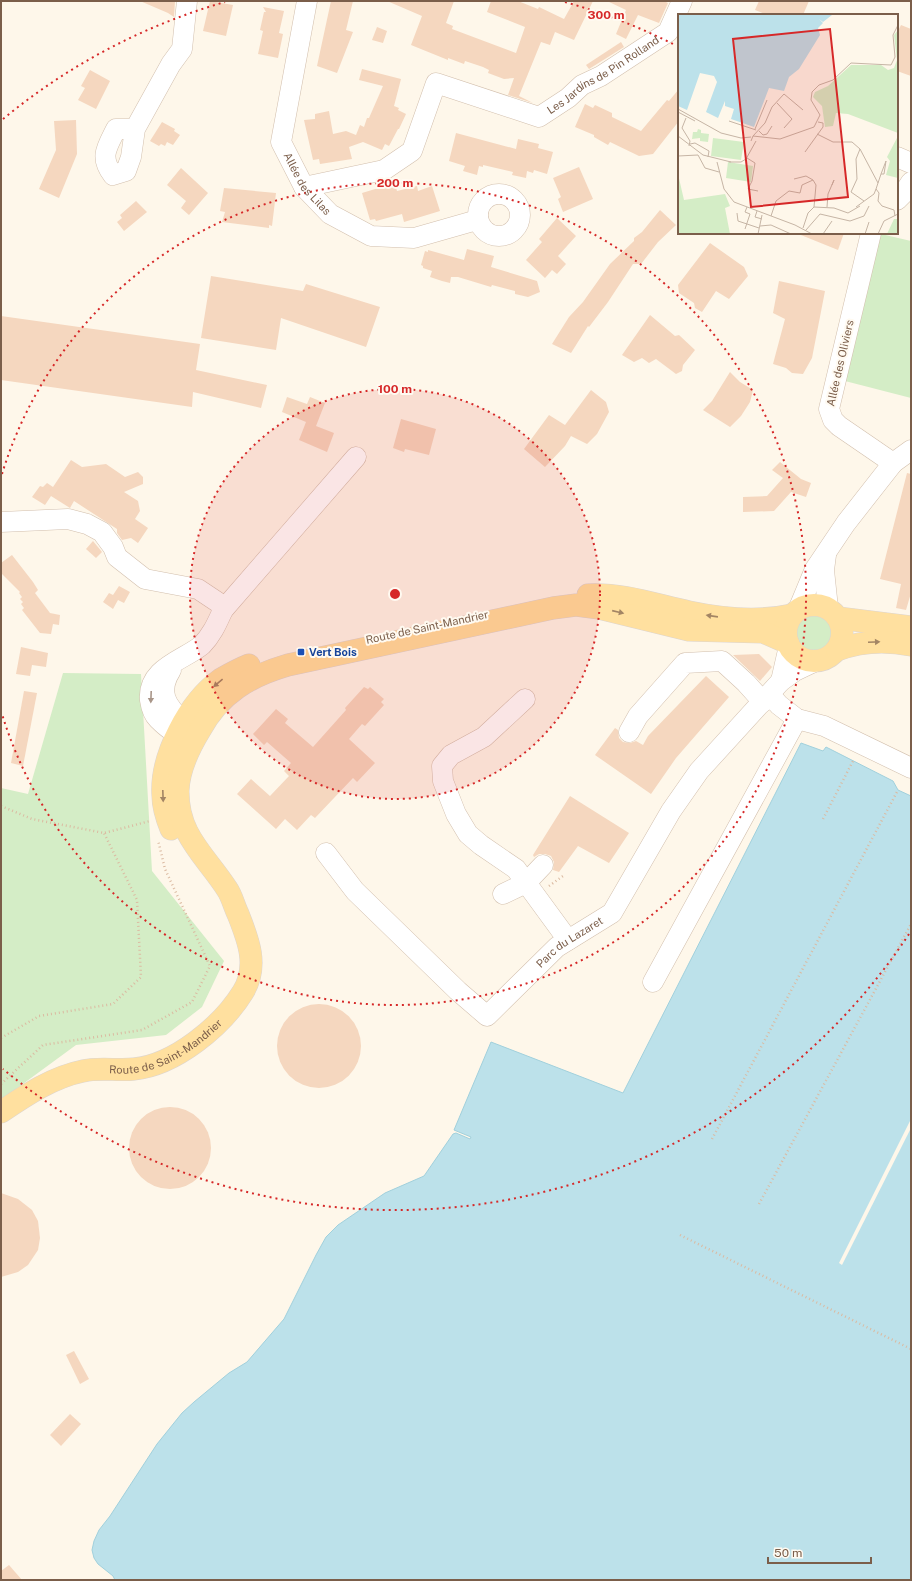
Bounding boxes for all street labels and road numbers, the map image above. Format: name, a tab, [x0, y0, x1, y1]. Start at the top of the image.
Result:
street label: Les Jardins de Pin Rolland	[545, 34, 661, 116]
street label: Allée des Lilas	[281, 151, 334, 217]
street label: Allée des Oliviers	[824, 318, 856, 407]
street label: Route de Saint-Mandrier	[365, 608, 489, 646]
street label: Parc du Lazaret	[534, 914, 605, 970]
street label: Route de Saint-Mandrier	[109, 1017, 224, 1076]

